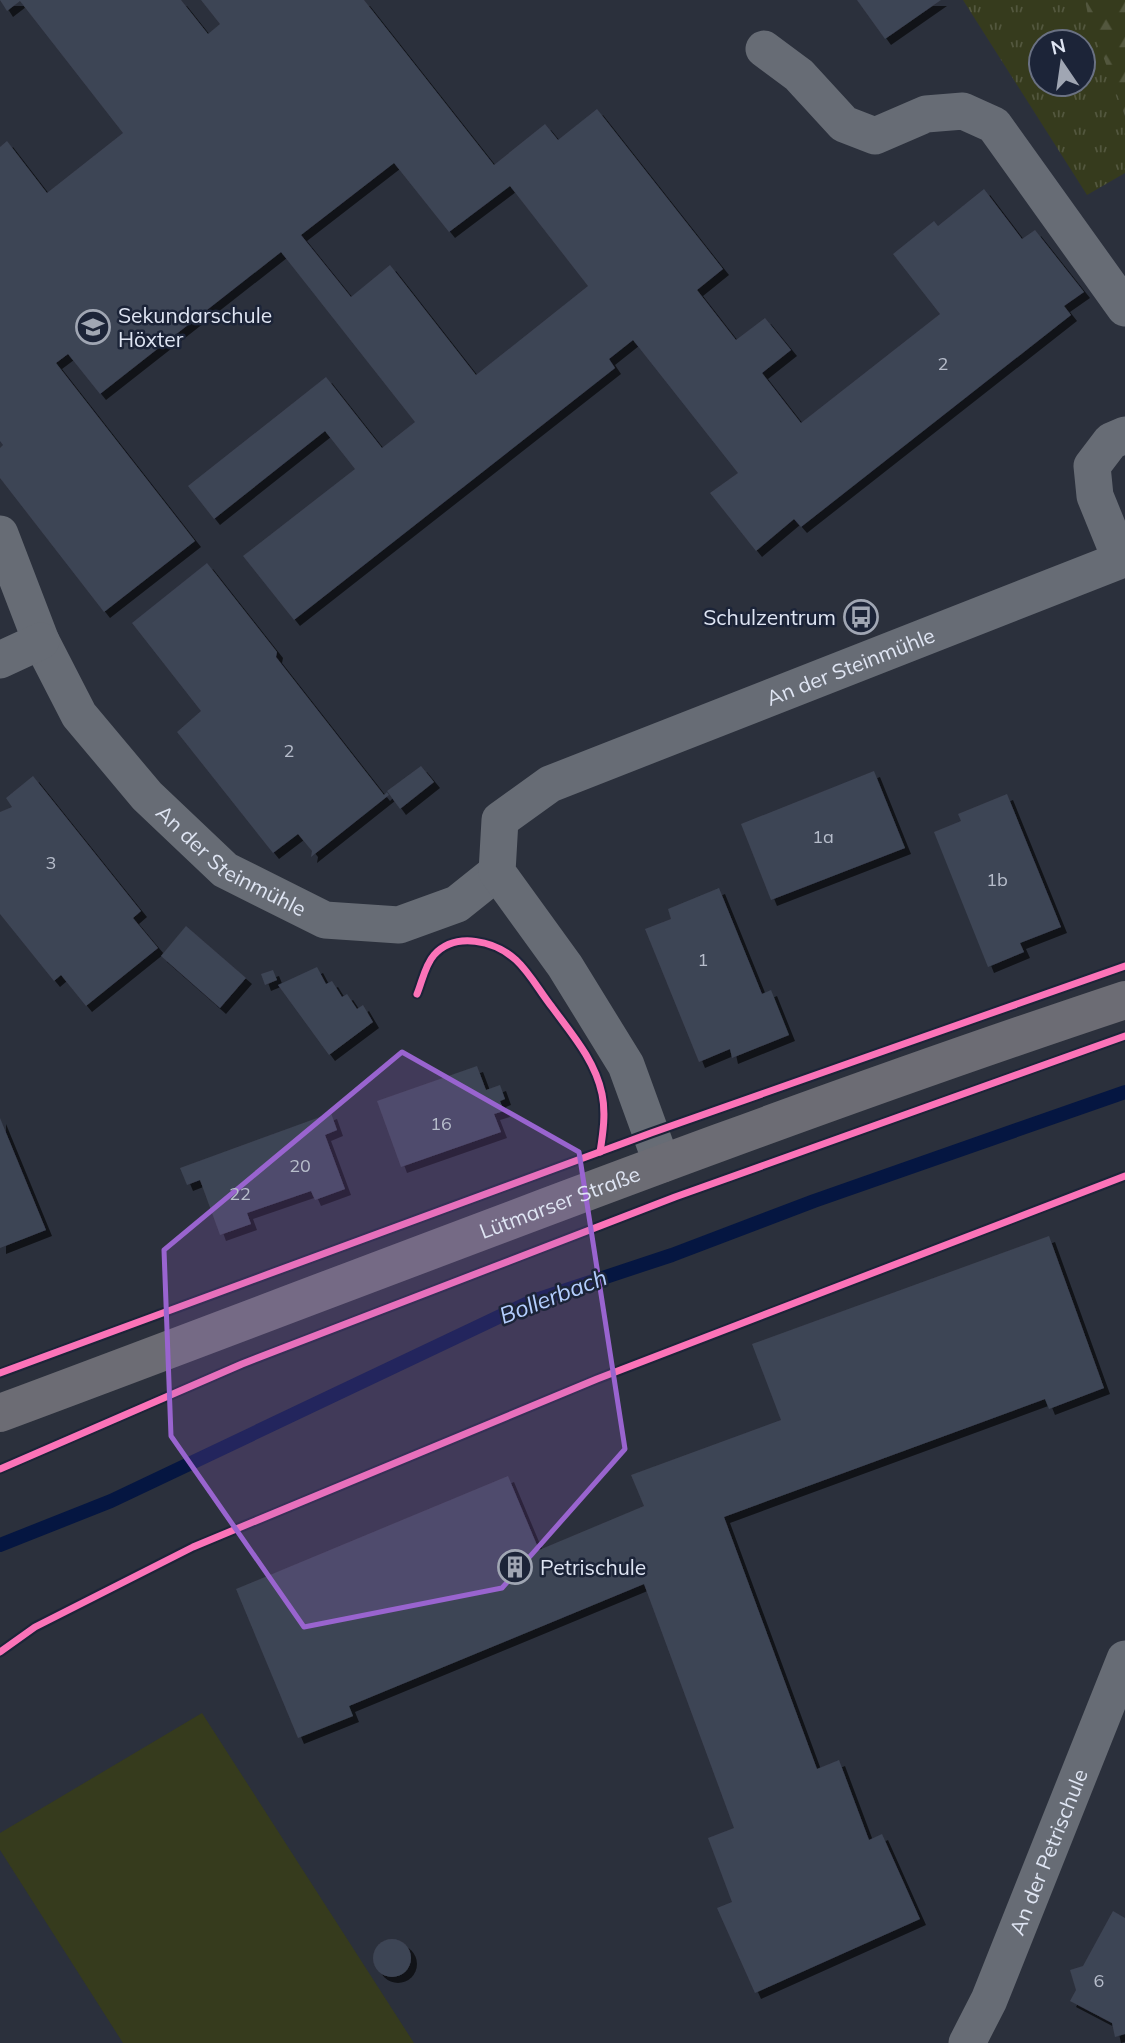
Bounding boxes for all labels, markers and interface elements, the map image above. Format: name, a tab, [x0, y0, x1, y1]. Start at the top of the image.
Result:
north arrow	[1027, 28, 1097, 98]
text: N	[1048, 33, 1068, 60]
place label: Sekundarschule Höxter	[118, 302, 272, 352]
school or university icon: Sekundarschule Höxter	[74, 308, 112, 346]
house number: 2	[938, 352, 948, 375]
bus stop icon: Schulzentrum	[842, 598, 880, 636]
place label: Schulzentrum	[703, 604, 836, 630]
street label: An der Steinmühle	[762, 621, 938, 711]
house number: 2	[284, 739, 294, 762]
street label: An der Steinmühle	[151, 799, 311, 922]
house number: 1a	[812, 825, 834, 848]
house number: 3	[46, 851, 56, 874]
house number: 1b	[986, 868, 1008, 891]
house number: 1	[698, 948, 708, 971]
house number: 16	[430, 1112, 452, 1135]
house number: 20	[289, 1154, 311, 1177]
street label: Lütmarser Straße	[476, 1160, 644, 1244]
house number: 22	[229, 1182, 251, 1205]
water label: Bollerbach	[495, 1262, 611, 1330]
building icon: Petrischule	[496, 1548, 534, 1586]
place label: Petrischule	[540, 1554, 646, 1580]
street label: An der Petrischule	[1003, 1765, 1093, 1939]
house number: 6	[1094, 1969, 1104, 1992]

